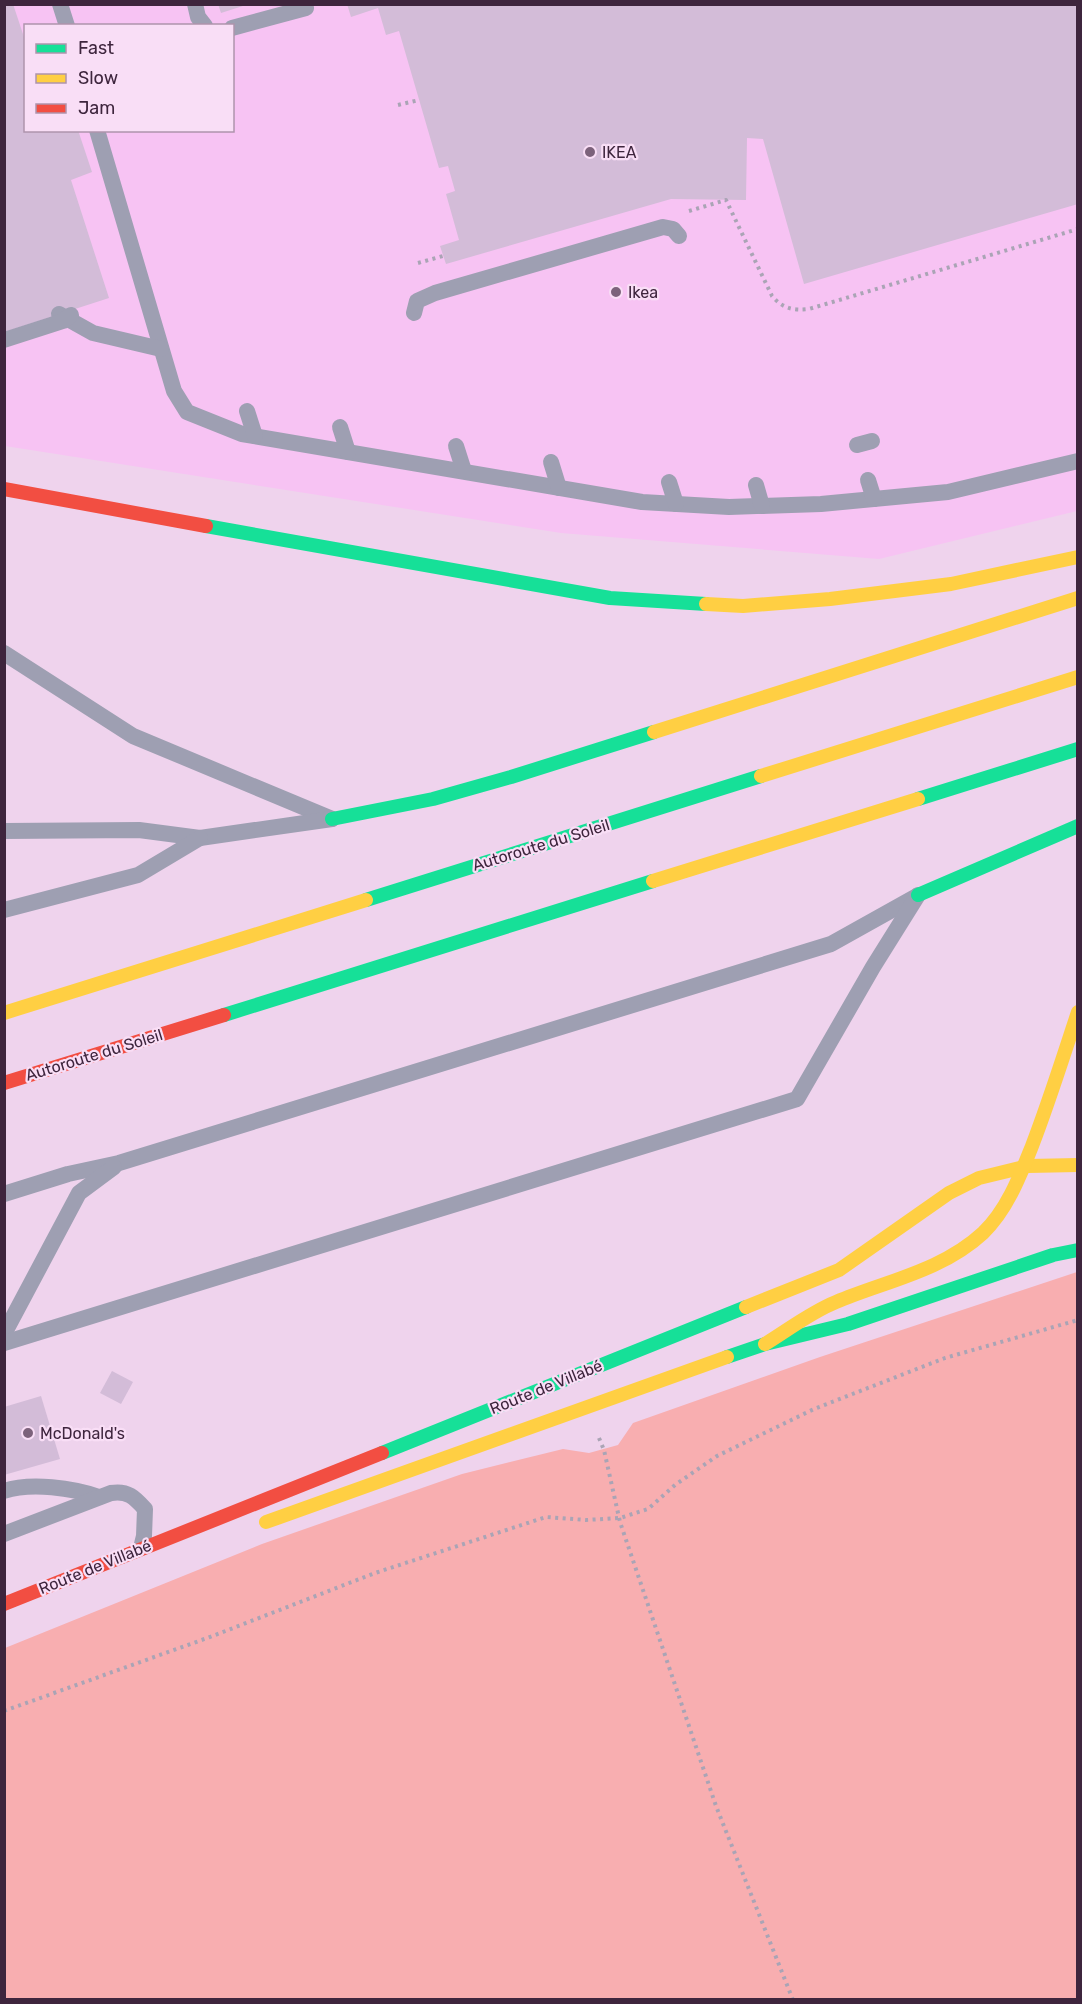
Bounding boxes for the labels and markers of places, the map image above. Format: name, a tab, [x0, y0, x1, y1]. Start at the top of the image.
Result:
place label: IKEA	[602, 143, 637, 162]
marker: IKEA	[583, 145, 597, 159]
place label: Ikea	[628, 283, 658, 302]
marker: Ikea	[609, 285, 623, 299]
place label: McDonald's	[40, 1424, 125, 1443]
marker: McDonald's	[21, 1426, 35, 1440]

